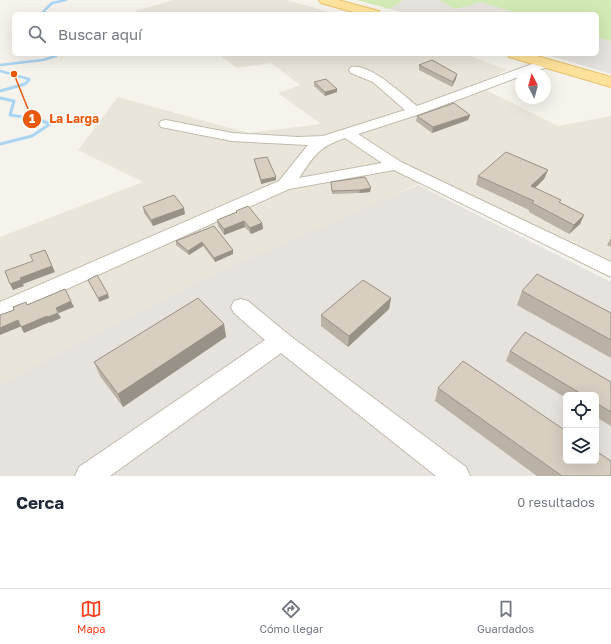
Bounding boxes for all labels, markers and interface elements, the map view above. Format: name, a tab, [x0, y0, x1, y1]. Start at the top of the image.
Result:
search box	[12, 12, 599, 56]
icon: search	[26, 23, 48, 45]
text: Buscar aquí	[58, 25, 142, 43]
north arrow	[515, 68, 551, 104]
callout: La Larga	[22, 107, 107, 131]
text: 1	[29, 111, 35, 126]
text: La Larga	[49, 111, 99, 126]
map controls	[563, 392, 599, 464]
button: locate	[563, 392, 599, 428]
button: layers	[563, 428, 599, 464]
text: Cerca	[16, 492, 64, 513]
text: 0 resultados	[517, 494, 595, 510]
tab: Mapa	[77, 598, 106, 635]
tab: Cómo llegar	[259, 598, 323, 635]
tab: Guardados	[477, 598, 534, 635]

